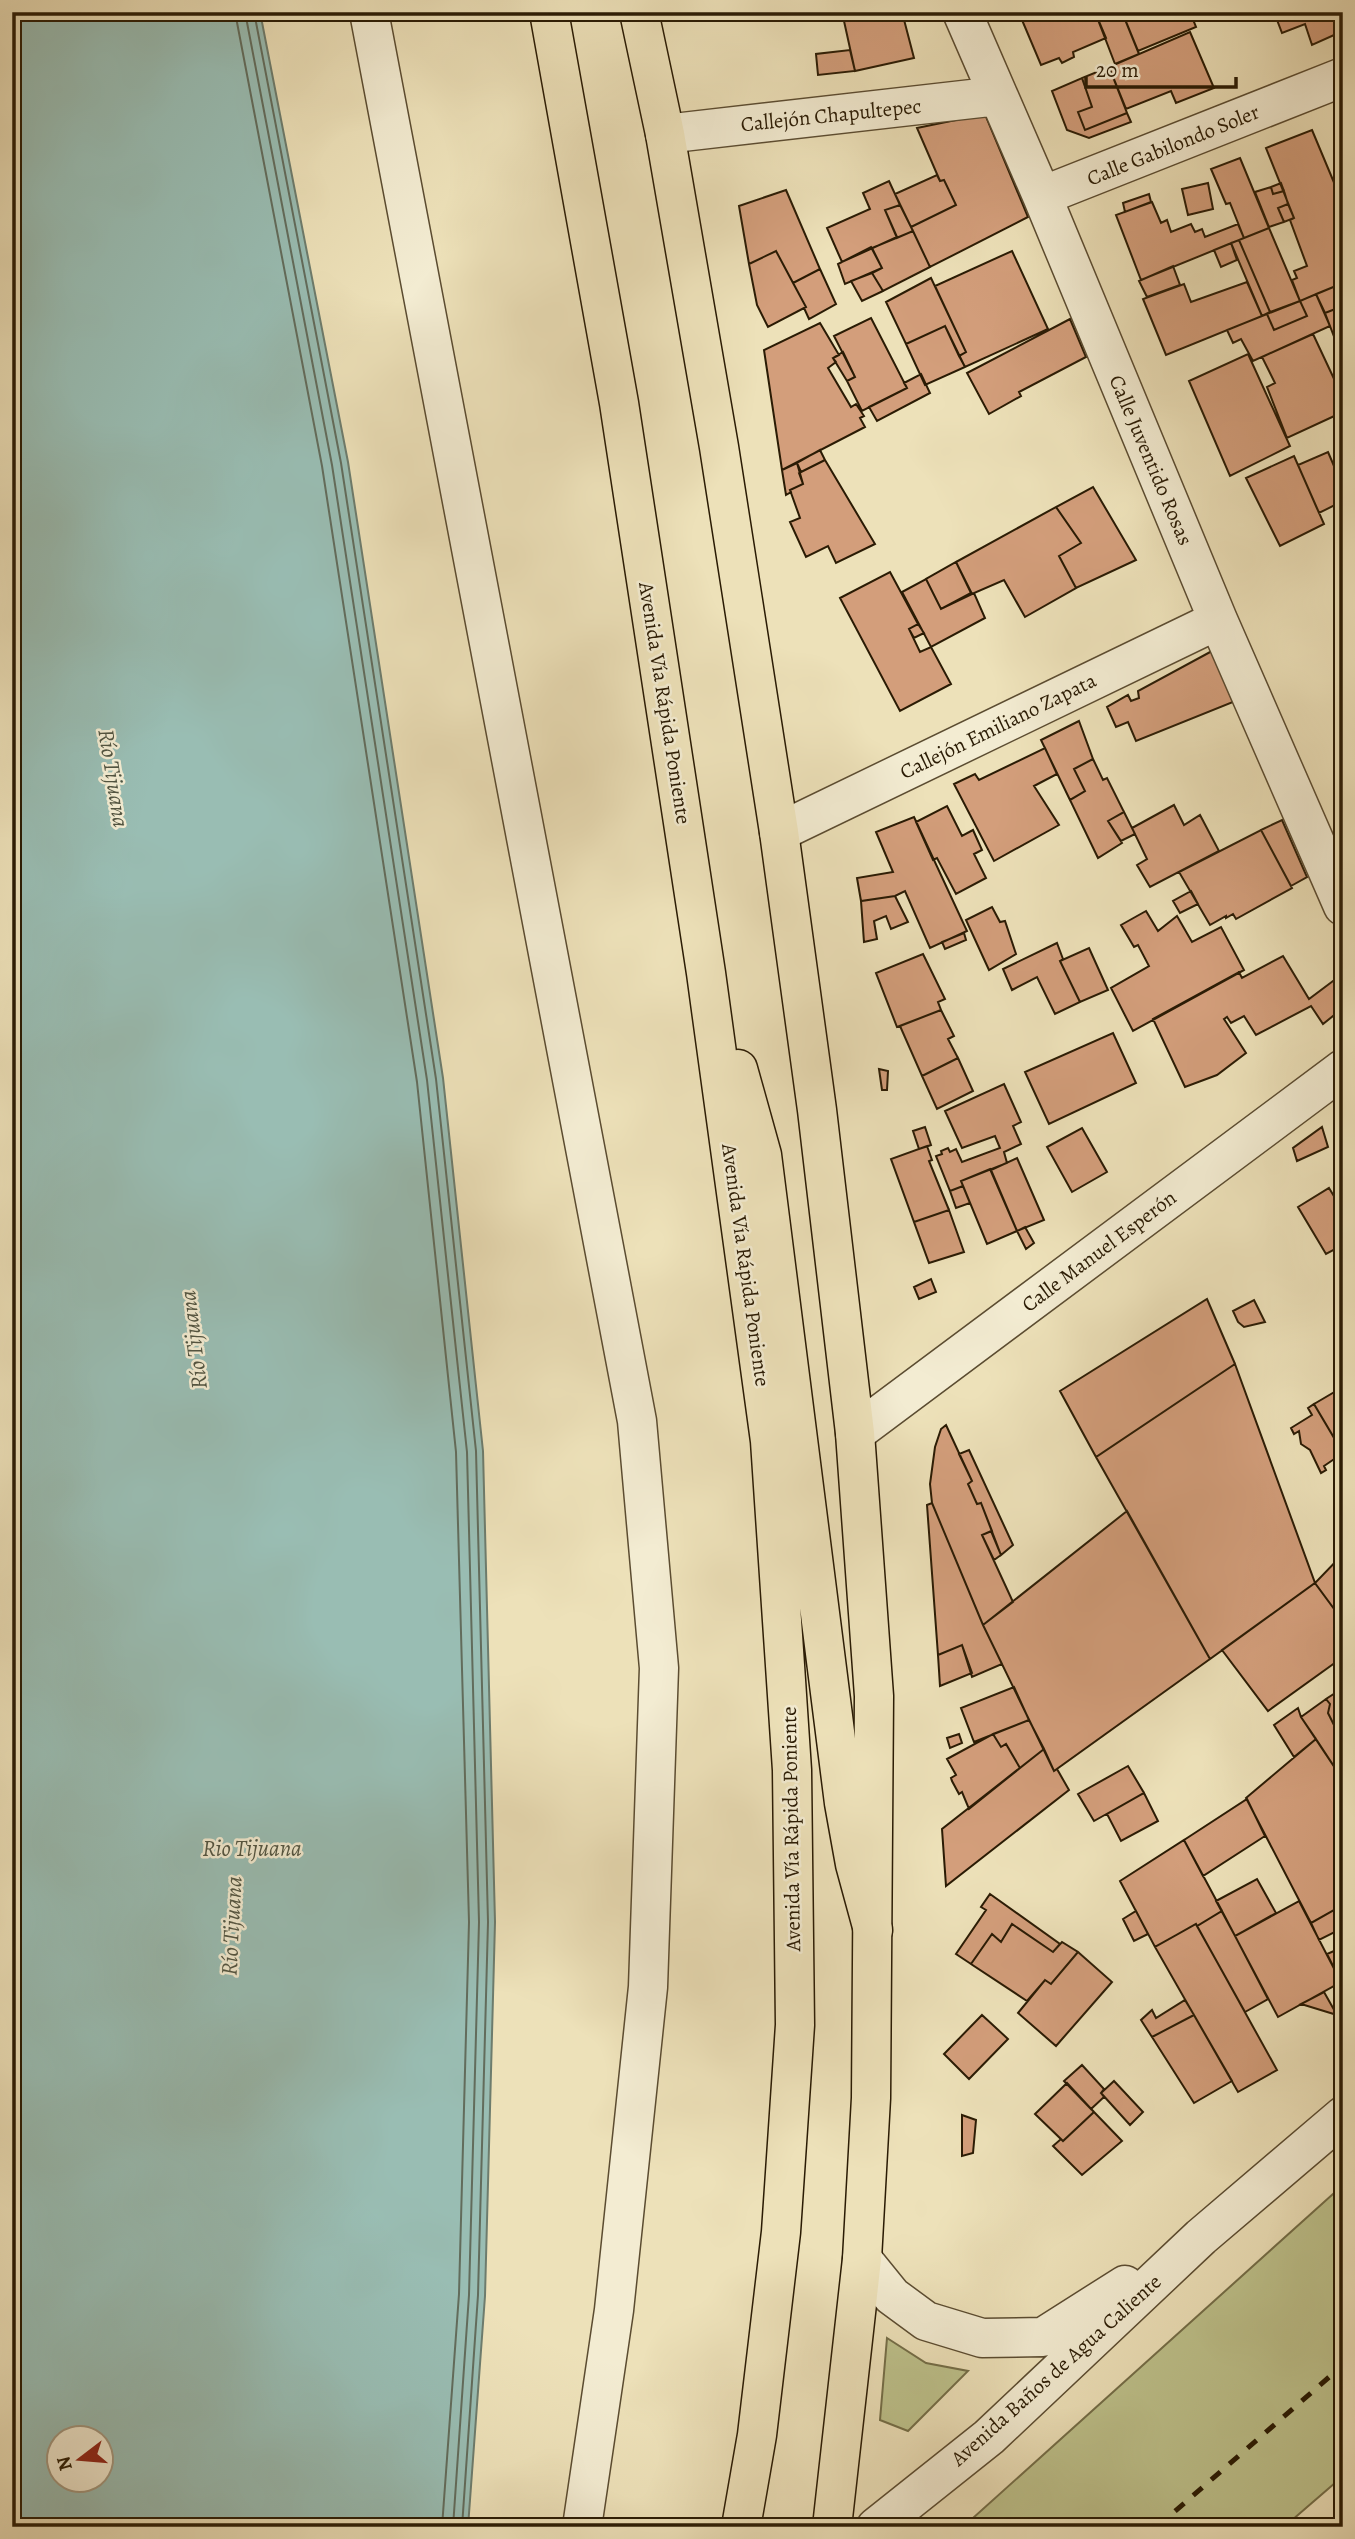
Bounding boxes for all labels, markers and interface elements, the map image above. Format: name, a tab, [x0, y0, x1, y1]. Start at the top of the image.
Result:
scale bar	[1086, 46, 1236, 90]
text: 20 m	[1096, 56, 1139, 84]
street label: Callejón Chapultepec	[739, 92, 923, 138]
street label: Calle Gabilondo Soler	[1083, 98, 1263, 192]
street label: Calle Juventido Rosas	[1102, 371, 1200, 549]
street label: Avenida Vía Rápida Poniente	[632, 579, 698, 826]
street label: Callejón Emiliano Zapata	[895, 666, 1101, 786]
water label: Río Tijuana	[90, 727, 137, 830]
street label: Avenida Vía Rápida Poniente	[715, 1141, 777, 1388]
street label: Calle Manuel Esperón	[1016, 1184, 1182, 1318]
water label: Río Tijuana	[172, 1288, 215, 1391]
street label: Avenida Vía Rápida Poniente	[775, 1706, 807, 1953]
water label: Rio Tijuana	[202, 1833, 302, 1864]
water label: Río Tijuana	[213, 1875, 250, 1976]
street label: Avenida Baños de Agua Caliente	[944, 2268, 1167, 2473]
north arrow	[46, 2424, 116, 2494]
text: N	[50, 2453, 79, 2474]

